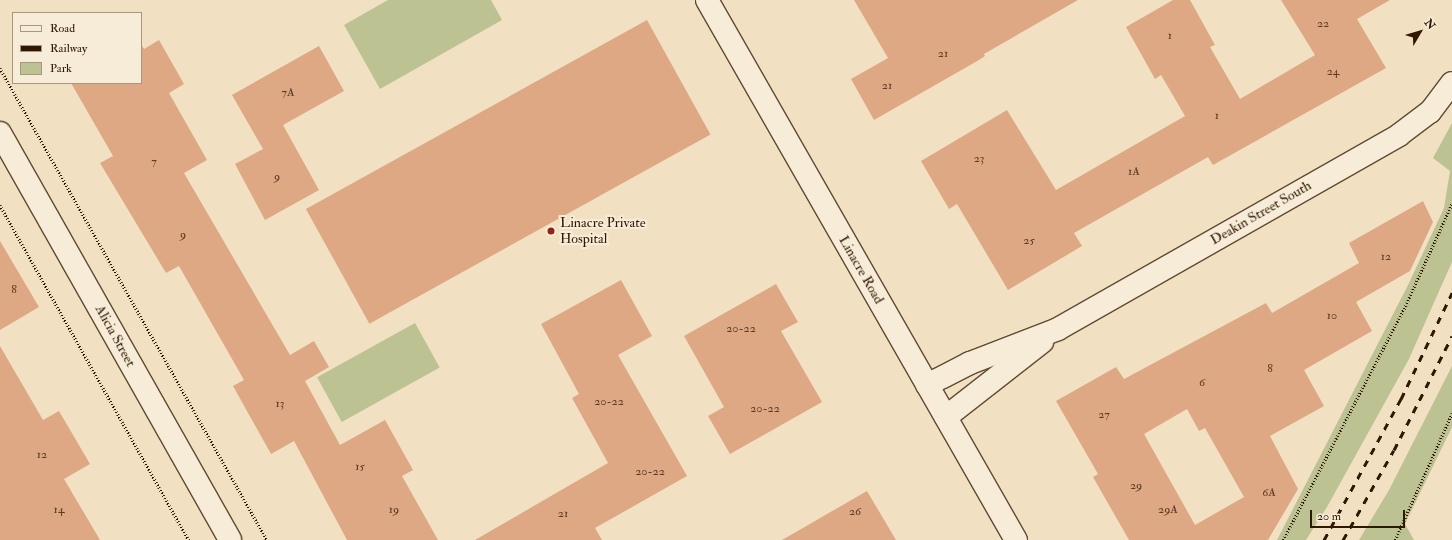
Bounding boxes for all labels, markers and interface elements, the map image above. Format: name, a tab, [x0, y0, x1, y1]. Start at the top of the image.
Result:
legend	[12, 12, 142, 84]
north arrow	[1400, 12, 1440, 52]
text: N	[1422, 16, 1438, 32]
house number: 22	[1317, 17, 1329, 31]
text: Road	[50, 21, 75, 36]
house number: 1	[1168, 29, 1172, 43]
text: Railway	[50, 41, 87, 56]
house number: 21	[938, 47, 948, 61]
text: Park	[50, 61, 72, 76]
house number: 24	[1327, 65, 1339, 79]
house number: 21	[882, 79, 892, 93]
house number: 7A	[281, 86, 295, 100]
house number: 1	[1215, 109, 1219, 123]
house number: 23	[974, 152, 984, 166]
house number: 7	[151, 155, 157, 169]
house number: 1A	[1128, 165, 1140, 179]
house number: 9	[274, 170, 280, 184]
street label: Deakin Street South	[1207, 177, 1315, 249]
place label: Linacre Private Hospital	[560, 215, 646, 248]
marker: Linacre Private Hospital	[545, 225, 557, 237]
house number: 9	[180, 228, 186, 242]
street label: Linacre Road	[835, 233, 887, 307]
house number: 25	[1023, 234, 1035, 248]
house number: 12	[1381, 250, 1391, 264]
house number: 8	[11, 283, 17, 297]
street label: Alicia Street	[91, 302, 139, 370]
house number: 10	[1327, 309, 1337, 323]
house number: 20-22	[726, 322, 756, 336]
house number: 8	[1267, 362, 1273, 376]
house number: 6	[1199, 376, 1205, 390]
house number: 20-22	[594, 395, 624, 409]
house number: 13	[276, 397, 284, 411]
house number: 20-22	[750, 402, 780, 416]
house number: 27	[1098, 408, 1110, 422]
house number: 12	[37, 448, 47, 462]
house number: 15	[355, 460, 365, 474]
house number: 20-22	[635, 465, 665, 479]
house number: 29	[1130, 479, 1142, 493]
house number: 6A	[1262, 486, 1276, 500]
scale bar	[1312, 502, 1407, 528]
house number: 14	[54, 503, 64, 517]
house number: 19	[389, 503, 399, 517]
house number: 29A	[1158, 503, 1178, 517]
house number: 26	[849, 505, 861, 519]
house number: 21	[558, 507, 568, 521]
text: 20 m	[1317, 509, 1341, 524]

